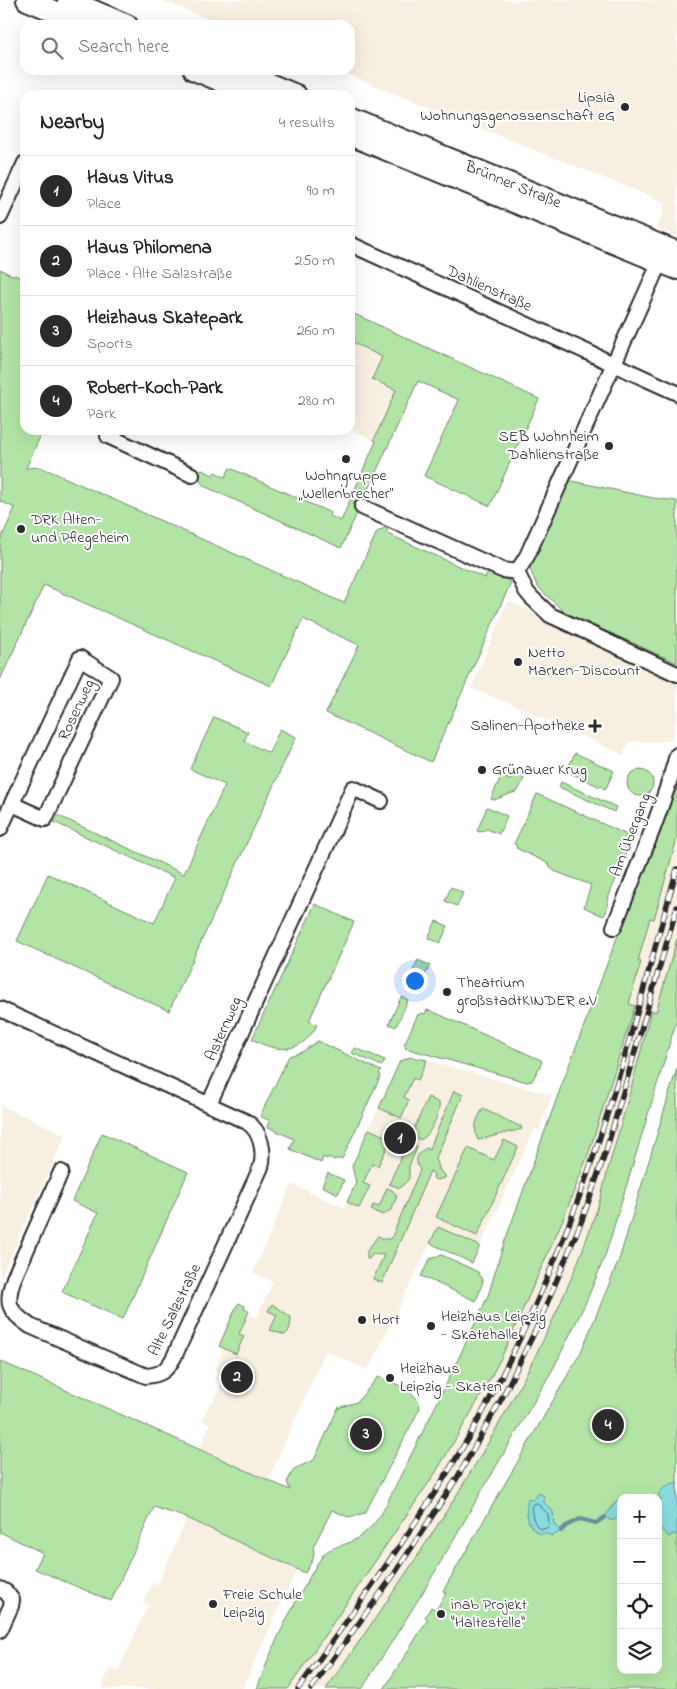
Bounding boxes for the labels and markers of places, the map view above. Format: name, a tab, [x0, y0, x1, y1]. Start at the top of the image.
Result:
place label: Lipsia Wohnungsgenossenschaft eG	[420, 86, 615, 128]
marker: Lipsia Wohnungsgenossenschaft eG	[619, 101, 631, 113]
place label: SEB Wohnheim Dahlienstraße	[498, 425, 600, 467]
marker: SEB Wohnheim Dahlienstraße	[603, 440, 615, 452]
marker: Wohngruppe „Wellenbrecher“	[340, 453, 352, 465]
place label: Wohngruppe „Wellenbrecher“	[299, 464, 394, 506]
place label: DRK Alten- und Pflegeheim	[30, 508, 129, 550]
marker: DRK Alten- und Pflegeheim	[15, 523, 27, 535]
place label: Netto Marken-Discount	[528, 641, 641, 683]
marker: Netto Marken-Discount	[512, 656, 524, 668]
place label: Salinen-Apotheke	[470, 714, 586, 738]
marker: Salinen-Apotheke	[589, 720, 601, 732]
place label: Grünauer Krug	[492, 758, 587, 782]
marker: Grünauer Krug	[476, 764, 488, 776]
place label: Theatrium großstadtKINDER e.V	[456, 971, 597, 1013]
marker: Theatrium großstadtKINDER e.V	[441, 986, 453, 998]
pin: 1	[384, 1119, 416, 1157]
place label: Heizhaus Leipzig - Skatehalle	[441, 1305, 546, 1347]
place label: Hort	[372, 1308, 401, 1332]
marker: Hort	[356, 1314, 368, 1326]
marker: Heizhaus Leipzig - Skatehalle	[425, 1320, 437, 1332]
place label: Heizhaus Leipzig - Skaten	[400, 1357, 502, 1399]
pin: 2	[221, 1358, 253, 1396]
marker: Heizhaus Leipzig - Skaten	[384, 1372, 396, 1384]
pin: 4	[592, 1406, 624, 1444]
pin: 3	[350, 1415, 382, 1453]
place label: Freie Schule Leipzig	[222, 1583, 303, 1625]
place label: inab Projekt "Haltestelle"	[451, 1593, 527, 1635]
marker: Freie Schule Leipzig	[207, 1598, 219, 1610]
marker: inab Projekt "Haltestelle"	[435, 1608, 447, 1620]

